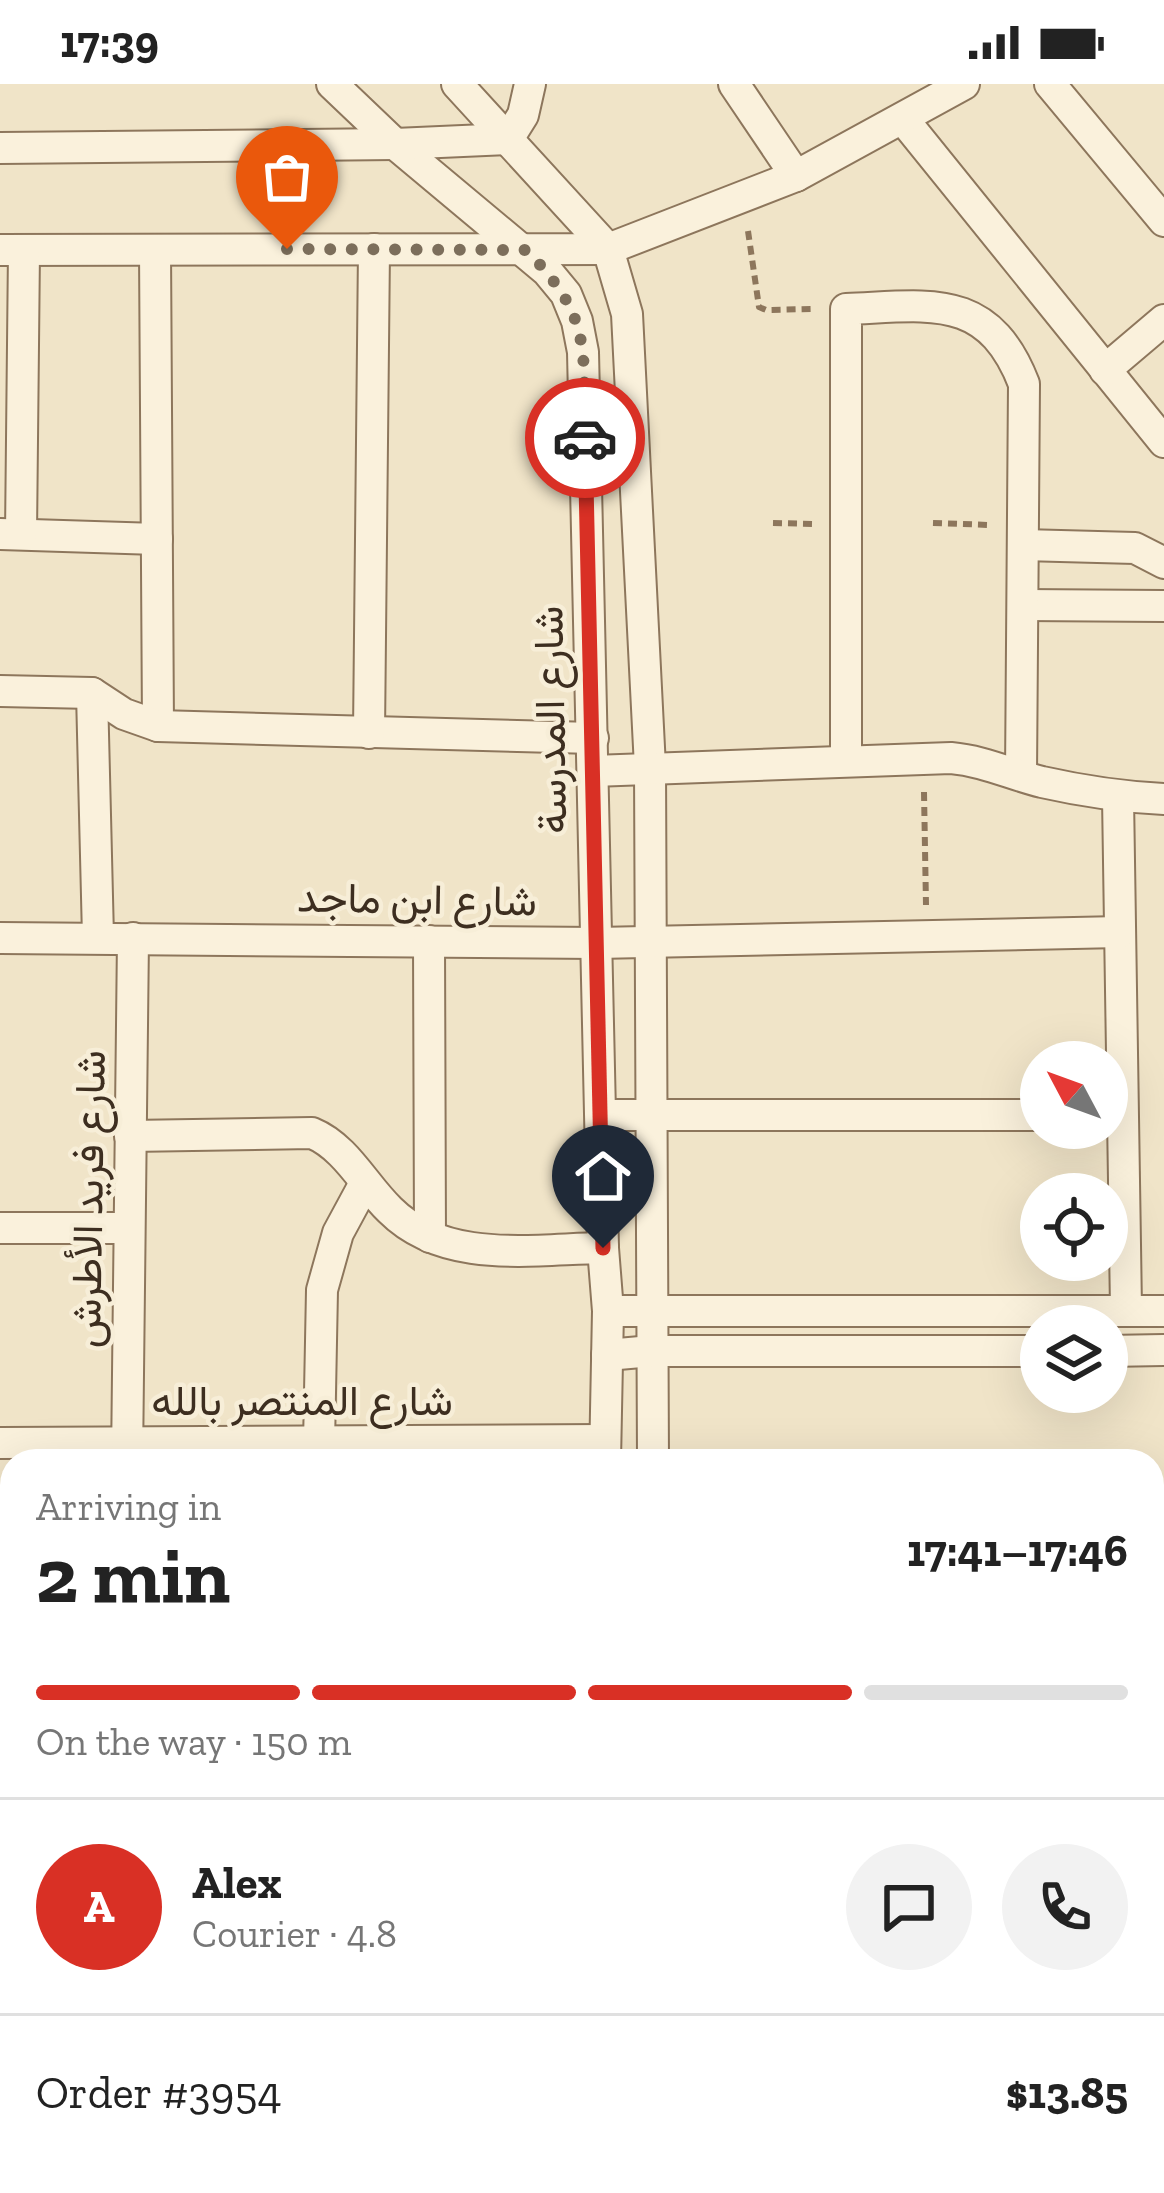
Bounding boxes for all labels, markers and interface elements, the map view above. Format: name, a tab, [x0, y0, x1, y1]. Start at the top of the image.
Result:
text: 17:39	[60, 15, 159, 69]
pin	[236, 126, 338, 249]
icon: bag	[254, 144, 320, 210]
courier	[525, 378, 645, 498]
icon: car	[552, 405, 618, 471]
street label: شارع المدرسة	[523, 605, 580, 835]
street label: شارع ابن ماجد	[297, 871, 537, 930]
north arrow	[1020, 1041, 1128, 1149]
map controls	[1020, 1041, 1128, 1413]
street label: شارع فريد الأطرش	[60, 1050, 119, 1348]
pin	[552, 1125, 654, 1248]
icon: home	[570, 1143, 636, 1209]
button: locate	[1020, 1173, 1128, 1281]
button: layers	[1020, 1305, 1128, 1413]
street label: شارع المنتصر بالله	[151, 1375, 453, 1429]
text: Arriving in	[36, 1483, 221, 1530]
text: 17:41–17:46	[907, 1524, 1128, 1578]
text: 2 min	[36, 1528, 230, 1622]
text: On the way · 150 m	[36, 1718, 351, 1765]
button: chat	[846, 1844, 972, 1970]
button: phone	[1002, 1844, 1128, 1970]
text: Alex	[192, 1856, 282, 1910]
text: A	[84, 1880, 114, 1934]
text: Courier · 4.8	[192, 1910, 397, 1957]
text: Order #3954	[36, 2066, 282, 2120]
text: $13.85	[1006, 2066, 1128, 2120]

